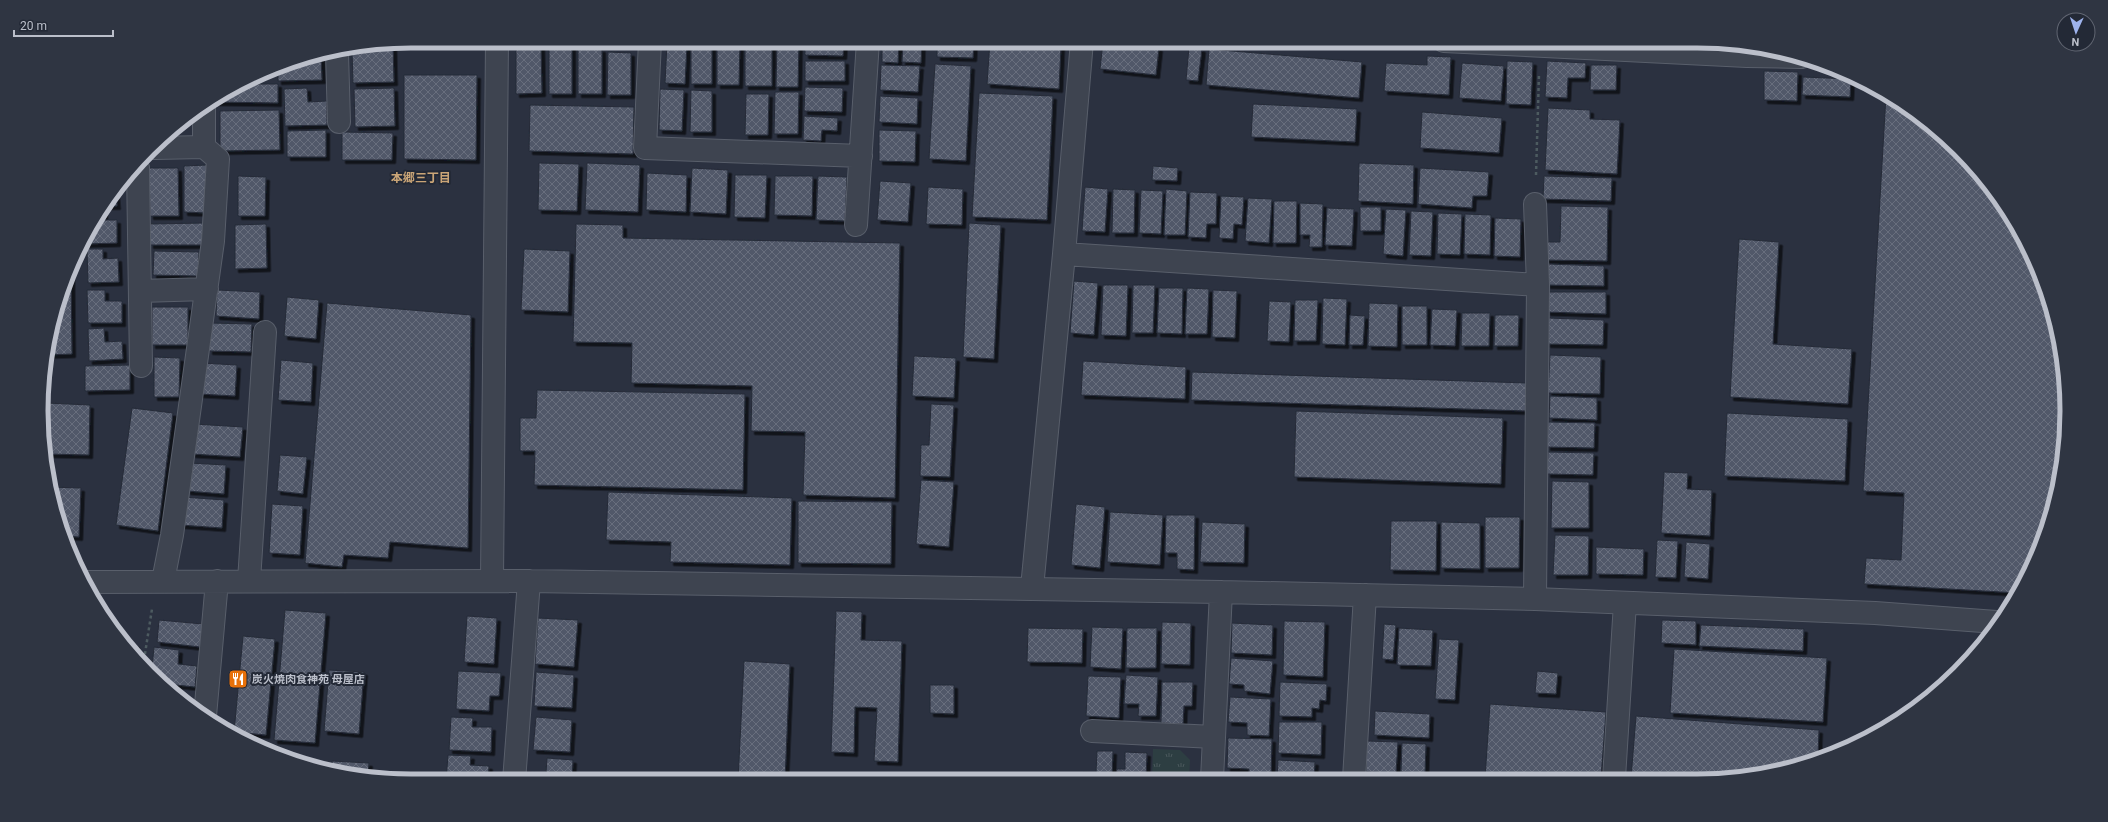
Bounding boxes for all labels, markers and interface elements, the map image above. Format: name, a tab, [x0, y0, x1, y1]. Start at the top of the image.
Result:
scale bar	[14, 12, 113, 38]
north arrow	[2056, 12, 2096, 52]
text: 20 m	[20, 19, 47, 33]
text: N	[2071, 35, 2080, 48]
district label: 本郷三丁目	[391, 171, 451, 185]
restaurant icon: 炭火焼肉食神苑 母屋店	[227, 668, 249, 690]
place label: 炭火焼肉食神苑 母屋店	[252, 673, 365, 686]

